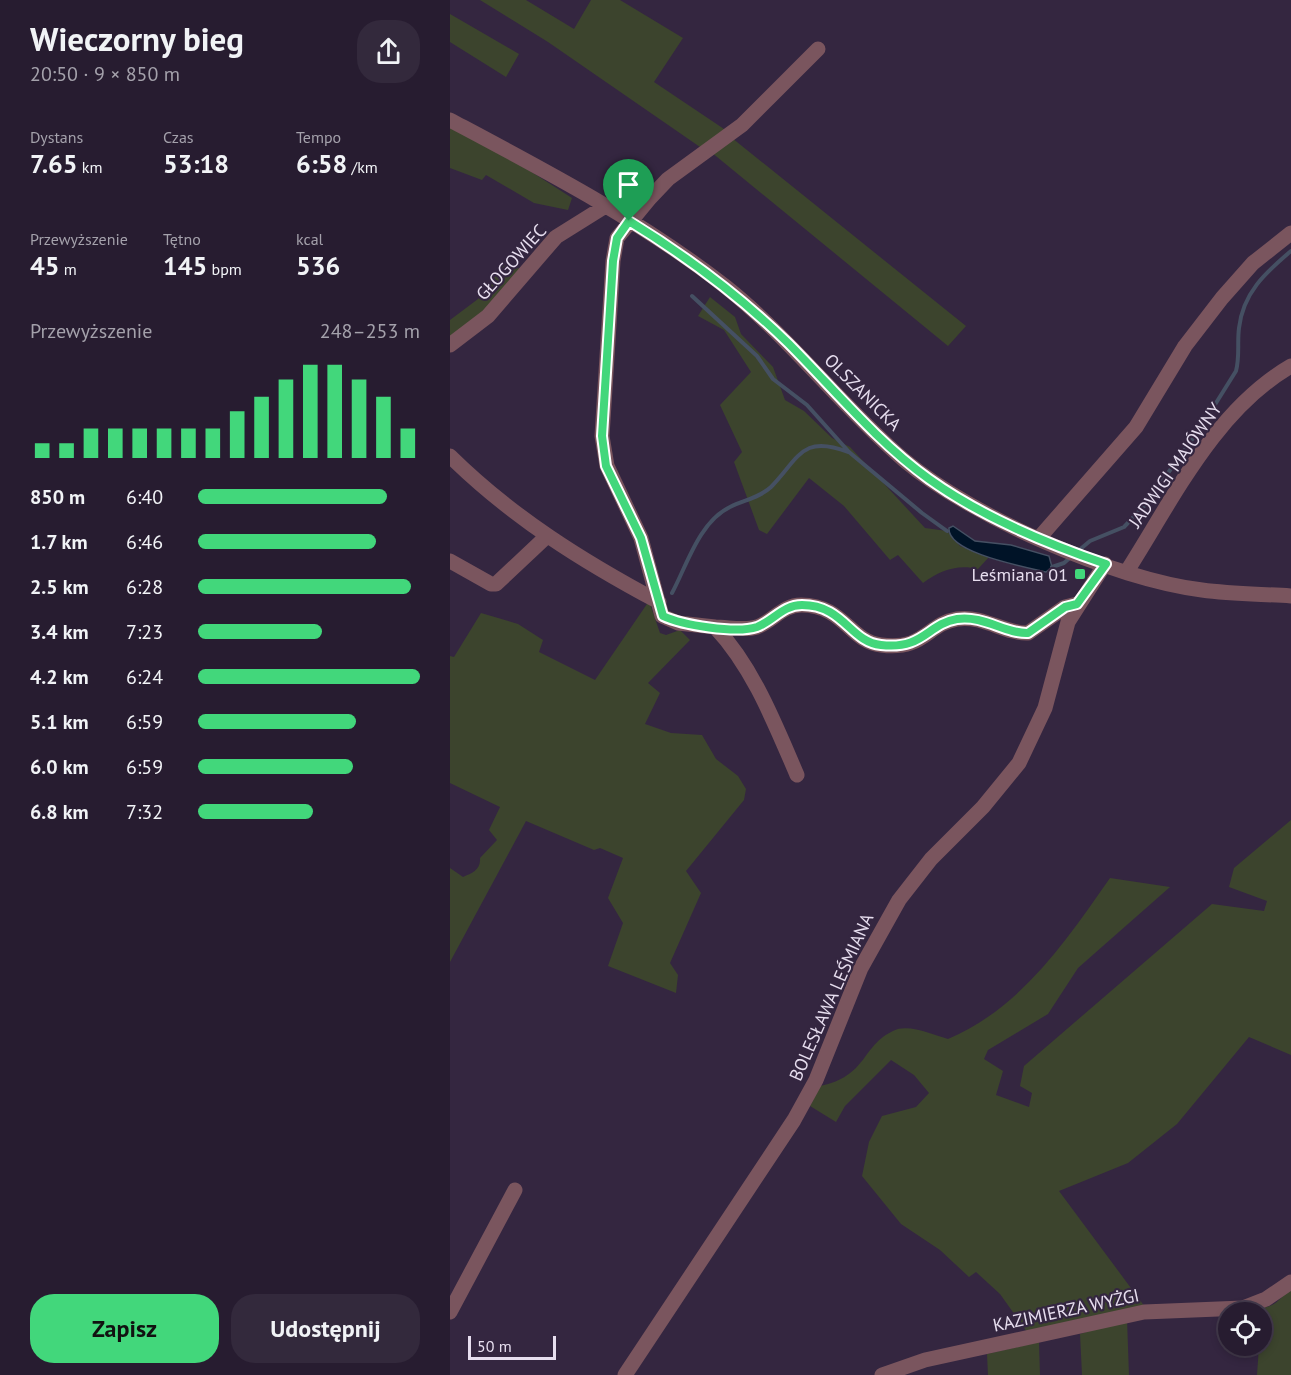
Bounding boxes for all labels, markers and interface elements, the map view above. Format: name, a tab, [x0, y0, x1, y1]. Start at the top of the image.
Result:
text: Wieczorny bieg	[30, 17, 244, 60]
button: share	[357, 20, 420, 83]
text: 20:50 · 9 × 850 m	[30, 61, 180, 87]
text: Dystans	[30, 127, 83, 147]
text: Czas	[163, 127, 194, 147]
text: Tempo	[296, 127, 341, 147]
text: 7.65	[30, 147, 78, 180]
text: 53:18	[163, 147, 229, 180]
text: 6:58	[296, 147, 347, 180]
text: km	[78, 157, 102, 177]
text: /km	[347, 157, 378, 177]
pin	[603, 159, 654, 221]
icon: arrive	[612, 168, 645, 201]
street label: GŁOGOWIEC	[471, 219, 551, 305]
text: Przewyższenie	[30, 229, 128, 249]
text: Tętno	[163, 229, 201, 249]
text: kcal	[296, 229, 323, 249]
text: 45	[30, 249, 59, 282]
text: 145	[163, 249, 207, 282]
text: 536	[296, 249, 340, 282]
text: m	[59, 259, 77, 279]
text: bpm	[207, 259, 242, 279]
text: Przewyższenie	[30, 318, 152, 344]
text: 248–253 m	[320, 318, 420, 344]
street label: OLSZANICKA	[820, 349, 907, 436]
street label: JADWIGI MAJÓWNY	[1123, 398, 1227, 533]
text: 850 m	[30, 484, 85, 510]
text: 6:40	[126, 484, 163, 510]
text: 1.7 km	[30, 529, 88, 555]
text: 6:46	[126, 529, 163, 555]
place label: Leśmiana 01	[971, 563, 1068, 586]
marker: Leśmiana 01	[1073, 567, 1087, 581]
text: 2.5 km	[30, 574, 89, 600]
text: 6:28	[126, 574, 163, 600]
text: 3.4 km	[30, 619, 89, 645]
text: 7:23	[126, 619, 163, 645]
text: 4.2 km	[30, 664, 89, 690]
text: 6:24	[126, 664, 163, 690]
text: 5.1 km	[30, 709, 89, 735]
text: 6:59	[126, 709, 163, 735]
text: 6.0 km	[30, 754, 89, 780]
text: 6:59	[126, 754, 163, 780]
text: 6.8 km	[30, 799, 89, 825]
text: 7:32	[126, 799, 163, 825]
street label: BOLESŁAWA LEŚMIANA	[784, 909, 878, 1084]
street label: KAZIMIERZA WYŻGI	[991, 1283, 1141, 1337]
button: Zapisz	[30, 1294, 219, 1363]
button: Udostępnij	[231, 1294, 420, 1363]
map controls	[1218, 1302, 1272, 1356]
button: locate	[1218, 1302, 1272, 1356]
scale bar	[468, 1333, 556, 1360]
text: 50 m	[477, 1336, 512, 1356]

